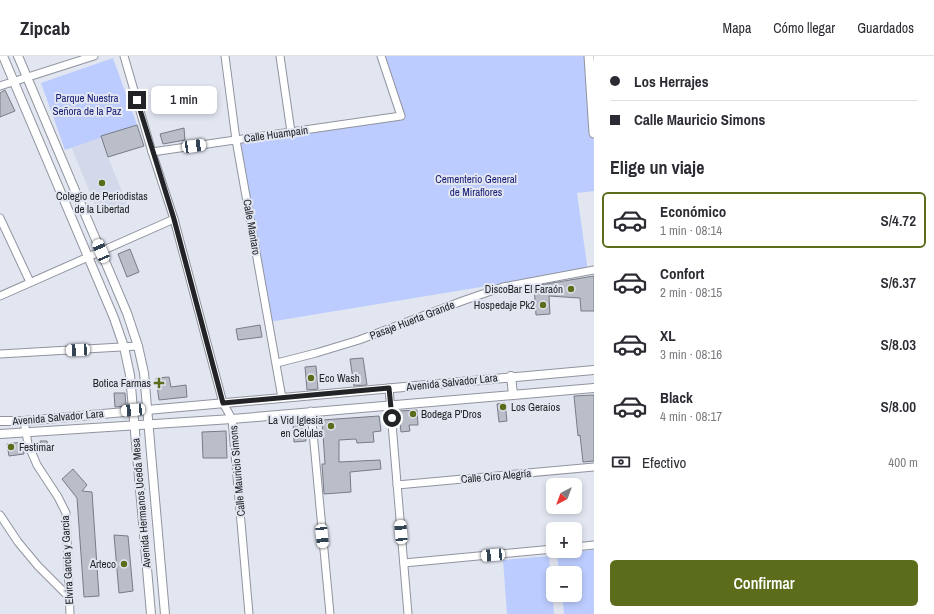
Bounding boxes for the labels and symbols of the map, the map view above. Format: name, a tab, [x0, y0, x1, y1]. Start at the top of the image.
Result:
callout: 1 min	[151, 86, 217, 114]
park label: Parque Nuestra Señora de la Paz	[52, 91, 122, 118]
route end	[128, 91, 146, 109]
street label: Calle Huampain	[243, 123, 309, 145]
car	[181, 138, 207, 154]
park label: Cementerio General de Miraflores	[435, 172, 517, 199]
marker: Colegio de Periodistas de la Libertad	[97, 178, 107, 188]
place label: Colegio de Periodistas de la Libertad	[56, 189, 148, 216]
street label: Calle Mantaro	[240, 198, 264, 256]
car	[91, 238, 111, 264]
place label: DiscoBar El Faraón	[485, 282, 563, 296]
marker: DiscoBar El Faraón	[566, 284, 576, 294]
street label: Pasaje Huerta Grande	[368, 297, 456, 343]
place label: Hospedaje Pk2	[474, 298, 535, 312]
marker: Hospedaje Pk2	[538, 300, 548, 310]
car	[66, 343, 90, 357]
street label: Avenida Salvador Lara	[405, 370, 498, 394]
place label: Eco Wash	[319, 371, 360, 385]
marker: Eco Wash	[306, 373, 316, 383]
place label: Botica Farmas	[93, 376, 151, 390]
marker: Botica Farmas	[154, 378, 164, 388]
place label: Los Geraios	[511, 400, 561, 414]
marker: Los Geraios	[498, 402, 508, 412]
car	[121, 403, 145, 417]
street label: Avenida Salvador Lara	[11, 406, 104, 428]
place label: Bodega P'Dros	[421, 407, 482, 421]
route start	[383, 409, 401, 427]
marker: Bodega P'Dros	[408, 409, 418, 419]
place label: La Vid Iglesia en Celulas	[268, 413, 323, 440]
marker: La Vid Iglesia en Celulas	[326, 421, 336, 431]
street label: Calle Mauricio Simons	[226, 424, 248, 517]
street label: Avenida Hermanos Uceda Mesa	[128, 438, 154, 569]
place label: Festimar	[19, 440, 54, 454]
marker: Festimar	[6, 442, 16, 452]
street label: Calle Ciro Alegría	[460, 466, 532, 486]
north arrow	[546, 478, 582, 514]
street label: Elvira García y García	[58, 515, 76, 605]
car	[394, 520, 408, 544]
car	[315, 523, 329, 549]
car	[481, 548, 505, 562]
place label: Arteco	[89, 557, 116, 571]
marker: Arteco	[119, 559, 129, 569]

